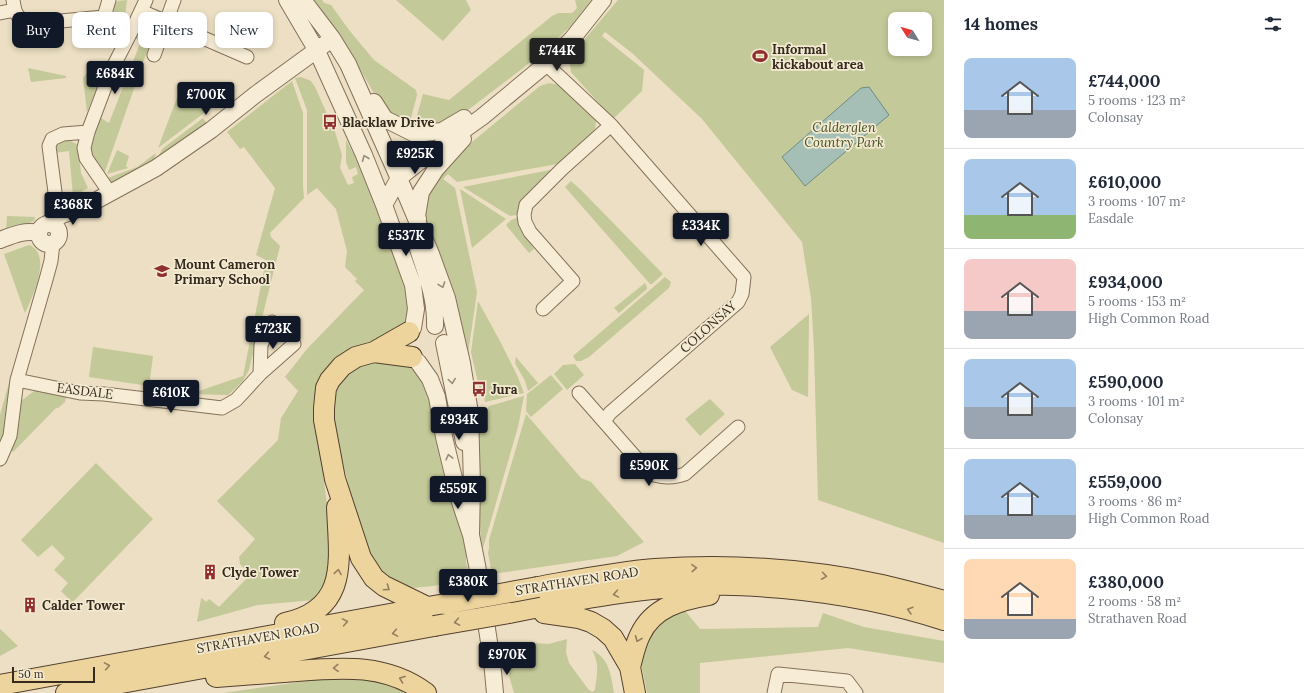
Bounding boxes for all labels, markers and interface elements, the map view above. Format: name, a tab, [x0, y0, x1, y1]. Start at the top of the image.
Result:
chip: Buy	[12, 12, 64, 48]
chip: Rent	[72, 12, 130, 48]
chip: Filters	[138, 12, 207, 48]
chip: New	[215, 12, 273, 48]
north arrow	[888, 12, 932, 56]
map controls	[888, 12, 932, 56]
text: 14 homes	[964, 13, 1038, 35]
icon: filters	[1262, 13, 1284, 35]
pin: £744K	[529, 38, 585, 72]
place label: Informal kickabout area	[772, 41, 864, 73]
text: £744K	[539, 42, 575, 59]
sports icon: Informal kickabout area	[751, 47, 769, 65]
pin: £684K	[87, 61, 143, 95]
text: £684K	[96, 65, 134, 82]
text: £744,000	[1088, 70, 1161, 92]
icon: home	[996, 74, 1044, 122]
pin: £700K	[178, 82, 234, 116]
text: £700K	[186, 86, 226, 103]
text: 5 rooms · 123 m²	[1088, 92, 1186, 109]
text: Colonsay	[1088, 109, 1143, 126]
bus stop icon: Blacklaw Drive	[321, 113, 339, 131]
place label: Blacklaw Drive	[342, 114, 435, 131]
park label: Calderglen Country Park	[804, 119, 884, 151]
pin: £925K	[387, 141, 443, 175]
text: £925K	[396, 145, 434, 162]
one-way arrow	[362, 155, 370, 162]
text: £610,000	[1088, 171, 1161, 193]
icon: home	[996, 175, 1044, 223]
pin: £368K	[45, 192, 101, 226]
text: 3 rooms · 107 m²	[1088, 193, 1186, 210]
text: £368K	[54, 196, 92, 213]
text: Easdale	[1088, 210, 1134, 227]
pin: £334K	[673, 213, 729, 247]
text: £334K	[682, 217, 720, 234]
pin: £537K	[378, 223, 434, 257]
text: £537K	[387, 227, 425, 244]
place label: Mount Cameron Primary School	[174, 256, 276, 288]
school or university icon: Mount Cameron Primary School	[153, 262, 171, 280]
text: £934,000	[1088, 271, 1163, 293]
icon: home	[996, 275, 1044, 323]
one-way arrow	[438, 282, 446, 289]
text: 5 rooms · 153 m²	[1088, 293, 1186, 310]
street label: COLONSAY	[676, 297, 740, 357]
text: High Common Road	[1088, 310, 1209, 327]
pin: £723K	[245, 316, 301, 350]
text: £723K	[254, 320, 292, 337]
text: £590,000	[1088, 371, 1164, 393]
icon: home	[996, 375, 1044, 423]
one-way arrow	[447, 378, 456, 384]
street label: EASDALE	[56, 379, 114, 403]
pin: £610K	[143, 380, 199, 414]
bus stop icon: Jura	[470, 380, 488, 398]
place label: Jura	[491, 381, 518, 398]
text: £610K	[152, 384, 190, 401]
text: 3 rooms · 101 m²	[1088, 393, 1185, 410]
pin: £934K	[431, 407, 487, 441]
text: Colonsay	[1088, 410, 1143, 427]
text: £934K	[440, 411, 478, 428]
pin: £590K	[621, 453, 677, 487]
one-way arrow	[445, 454, 454, 461]
text: £590K	[629, 457, 669, 474]
text: £559,000	[1088, 471, 1162, 493]
icon: home	[996, 475, 1044, 523]
pin: £559K	[430, 476, 486, 510]
text: £559K	[439, 480, 477, 497]
text: 3 rooms · 86 m²	[1088, 493, 1182, 510]
text: High Common Road	[1088, 510, 1209, 527]
building icon: Clyde Tower	[201, 563, 219, 581]
street label: STRATHAVEN ROAD	[514, 563, 640, 599]
one-way arrow	[691, 563, 697, 572]
place label: Clyde Tower	[222, 564, 300, 581]
one-way arrow	[333, 568, 342, 575]
pin: £380K	[440, 569, 496, 603]
one-way arrow	[821, 571, 827, 580]
text: £380,000	[1088, 571, 1164, 593]
text: £380K	[448, 573, 488, 590]
icon: home	[996, 575, 1044, 623]
one-way arrow	[383, 583, 390, 590]
one-way arrow	[613, 589, 619, 598]
text: 2 rooms · 58 m²	[1088, 593, 1181, 610]
building icon: Calder Tower	[21, 596, 39, 614]
place label: Calder Tower	[42, 597, 126, 614]
one-way arrow	[907, 606, 914, 615]
text: Strathaven Road	[1088, 610, 1187, 627]
one-way arrow	[454, 617, 461, 626]
one-way arrow	[342, 618, 348, 627]
street label: STRATHAVEN ROAD	[195, 619, 321, 657]
one-way arrow	[392, 628, 398, 637]
one-way arrow	[635, 635, 643, 642]
pin: £970K	[479, 642, 535, 676]
text: £970K	[488, 646, 526, 663]
one-way arrow	[264, 652, 270, 660]
one-way arrow	[104, 662, 110, 670]
one-way arrow	[333, 664, 339, 673]
scale bar	[12, 665, 95, 684]
text: 50 m	[18, 667, 44, 681]
one-way arrow	[398, 675, 405, 683]

